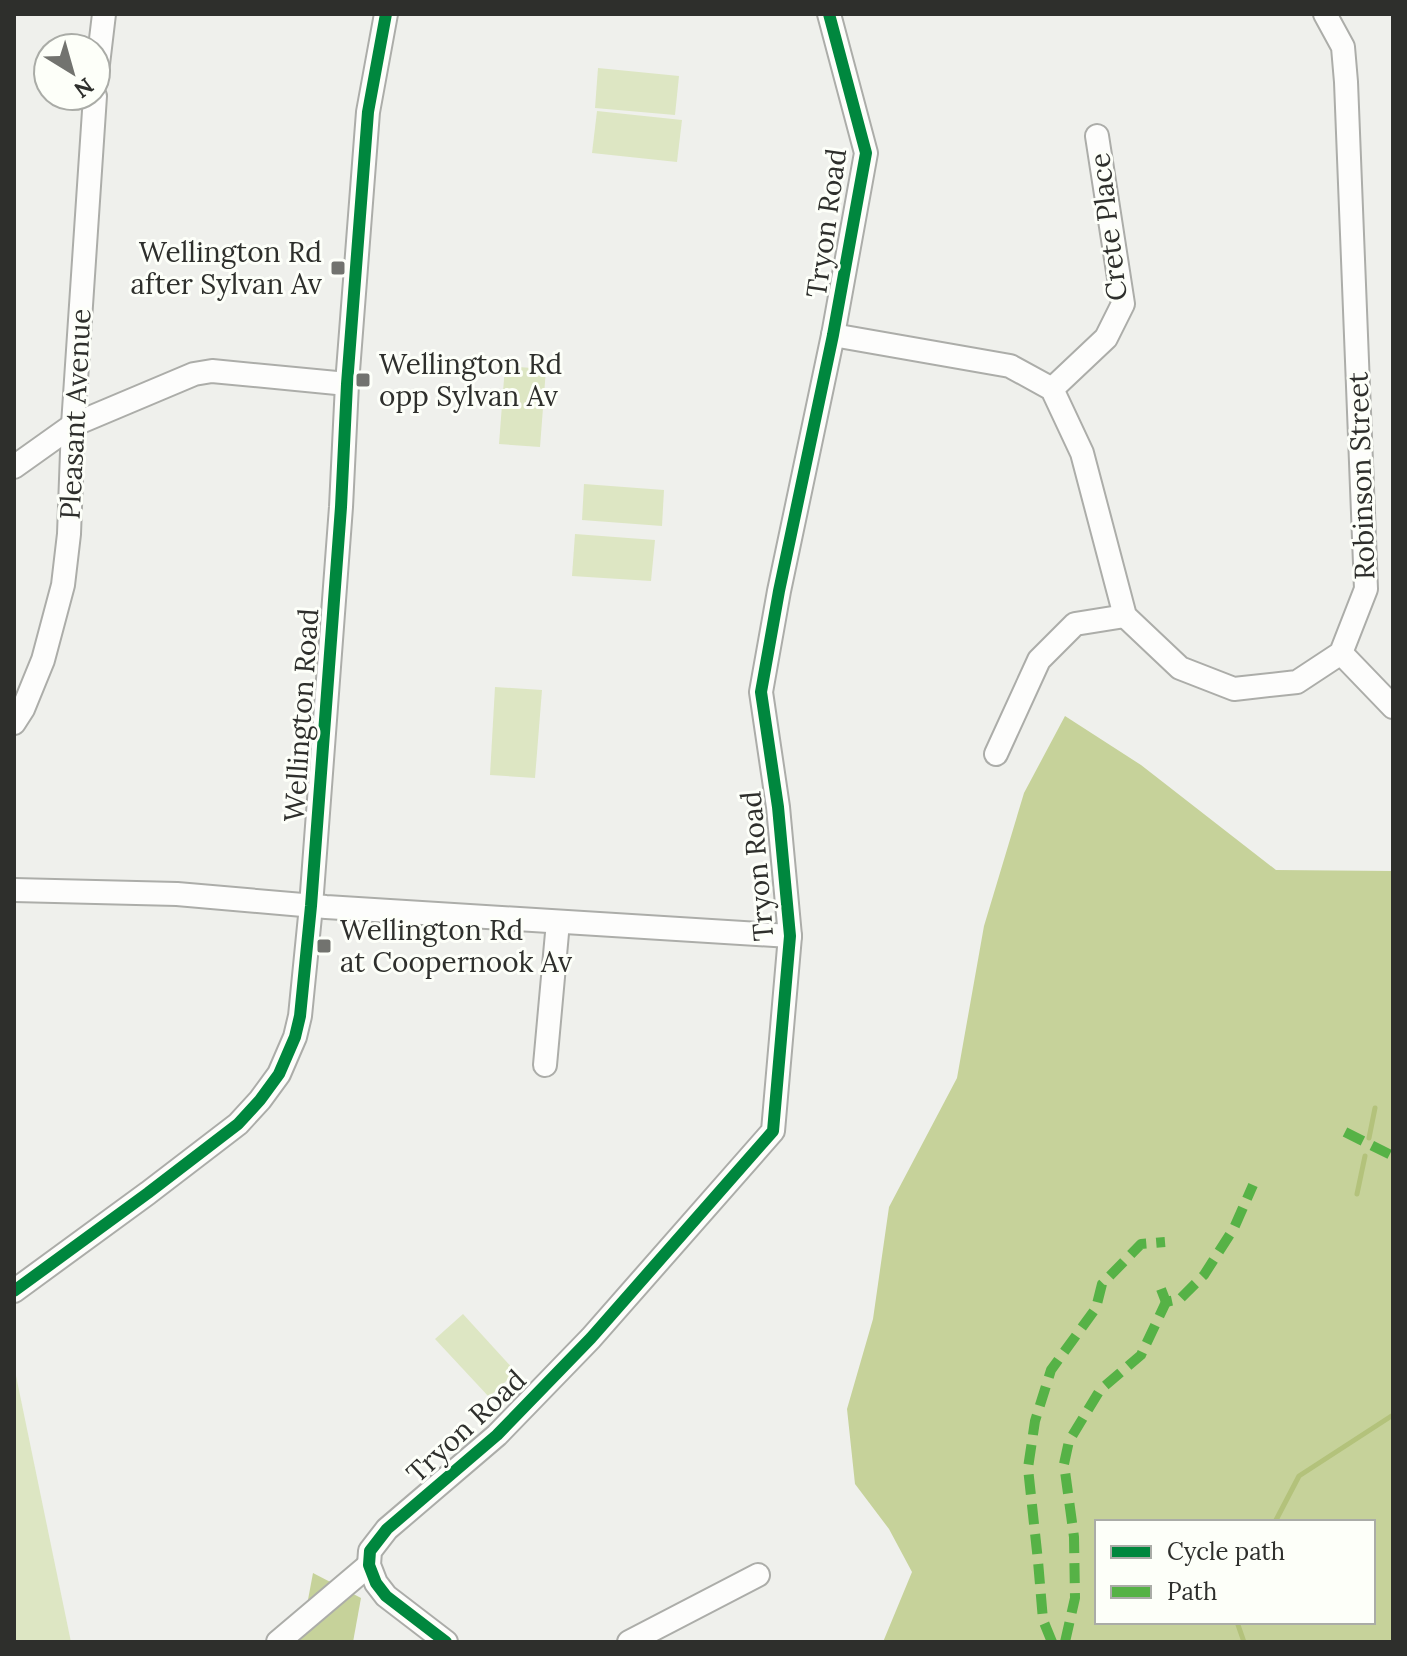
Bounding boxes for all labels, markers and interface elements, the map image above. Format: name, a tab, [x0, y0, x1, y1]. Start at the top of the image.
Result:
north arrow	[32, 32, 112, 112]
text: N	[69, 72, 99, 104]
street label: Tryon Road	[798, 146, 854, 300]
street label: Crete Place	[1081, 151, 1135, 303]
place label: Wellington Rd after Sylvan Av	[131, 234, 323, 302]
marker: Wellington Rd after Sylvan Av	[329, 259, 347, 277]
street label: Pleasant Avenue	[51, 308, 99, 520]
place label: Wellington Rd opp Sylvan Av	[379, 346, 562, 414]
marker: Wellington Rd opp Sylvan Av	[354, 371, 372, 389]
street label: Robinson Street	[1339, 371, 1383, 581]
street label: Wellington Road	[276, 607, 326, 823]
street label: Tryon Road	[733, 790, 781, 942]
place label: Wellington Rd at Coopernook Av	[340, 912, 573, 980]
marker: Wellington Rd at Coopernook Av	[315, 937, 333, 955]
street label: Tryon Road	[399, 1362, 533, 1490]
legend	[1095, 1520, 1375, 1624]
text: Cycle path	[1167, 1536, 1285, 1567]
text: Path	[1167, 1576, 1217, 1607]

